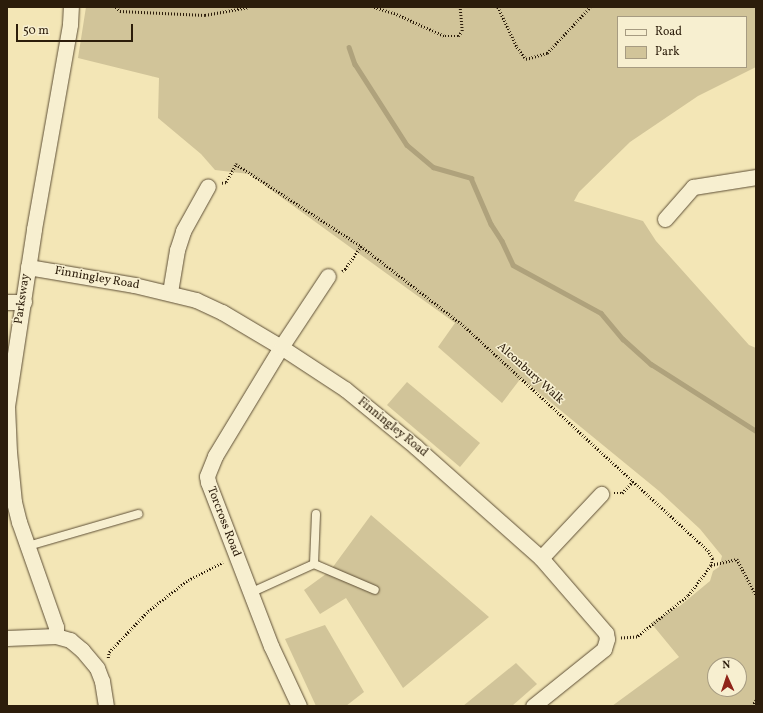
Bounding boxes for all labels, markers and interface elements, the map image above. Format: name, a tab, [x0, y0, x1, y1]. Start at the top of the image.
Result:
scale bar	[18, 16, 135, 42]
legend	[617, 16, 747, 68]
text: 50 m	[23, 23, 49, 39]
text: Road	[655, 24, 682, 40]
text: Park	[655, 44, 680, 60]
street label: Finningley Road	[53, 264, 141, 294]
street label: Parksway	[12, 273, 34, 325]
street label: Alconbury Walk	[493, 340, 567, 408]
street label: Finningley Road	[354, 395, 430, 461]
street label: Torcross Road	[203, 485, 243, 559]
north arrow	[707, 657, 747, 697]
text: N	[722, 658, 731, 673]

